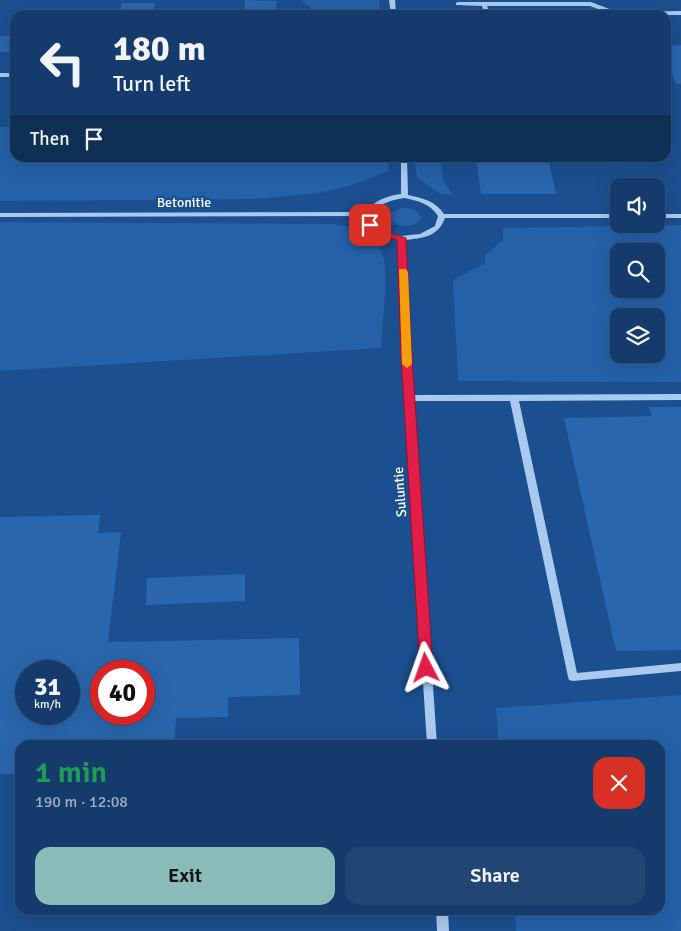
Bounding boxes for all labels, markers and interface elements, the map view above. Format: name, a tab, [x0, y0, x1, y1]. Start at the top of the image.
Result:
text: 180 m	[113, 27, 206, 70]
icon: left	[30, 30, 95, 95]
text: Turn left	[113, 70, 191, 97]
icon: arrive	[80, 125, 108, 153]
text: Then	[30, 127, 70, 151]
map controls	[610, 178, 665, 363]
button: sound	[610, 178, 665, 233]
street label: Betonitie	[157, 194, 211, 211]
pin	[349, 204, 391, 246]
icon: arrive	[356, 211, 384, 239]
button: search	[610, 243, 665, 298]
button: layers	[610, 308, 665, 363]
street label: Suluntie	[390, 466, 410, 518]
position arrow	[399, 641, 451, 693]
speed limit sign: 40	[90, 660, 155, 725]
text: 31	[34, 671, 61, 702]
text: km/h	[34, 697, 61, 712]
text: 1 min	[35, 754, 107, 791]
button: close	[593, 757, 645, 809]
text: 190 m · 12:08	[35, 792, 128, 812]
button: Exit	[35, 847, 335, 905]
button: Share	[345, 847, 645, 905]

